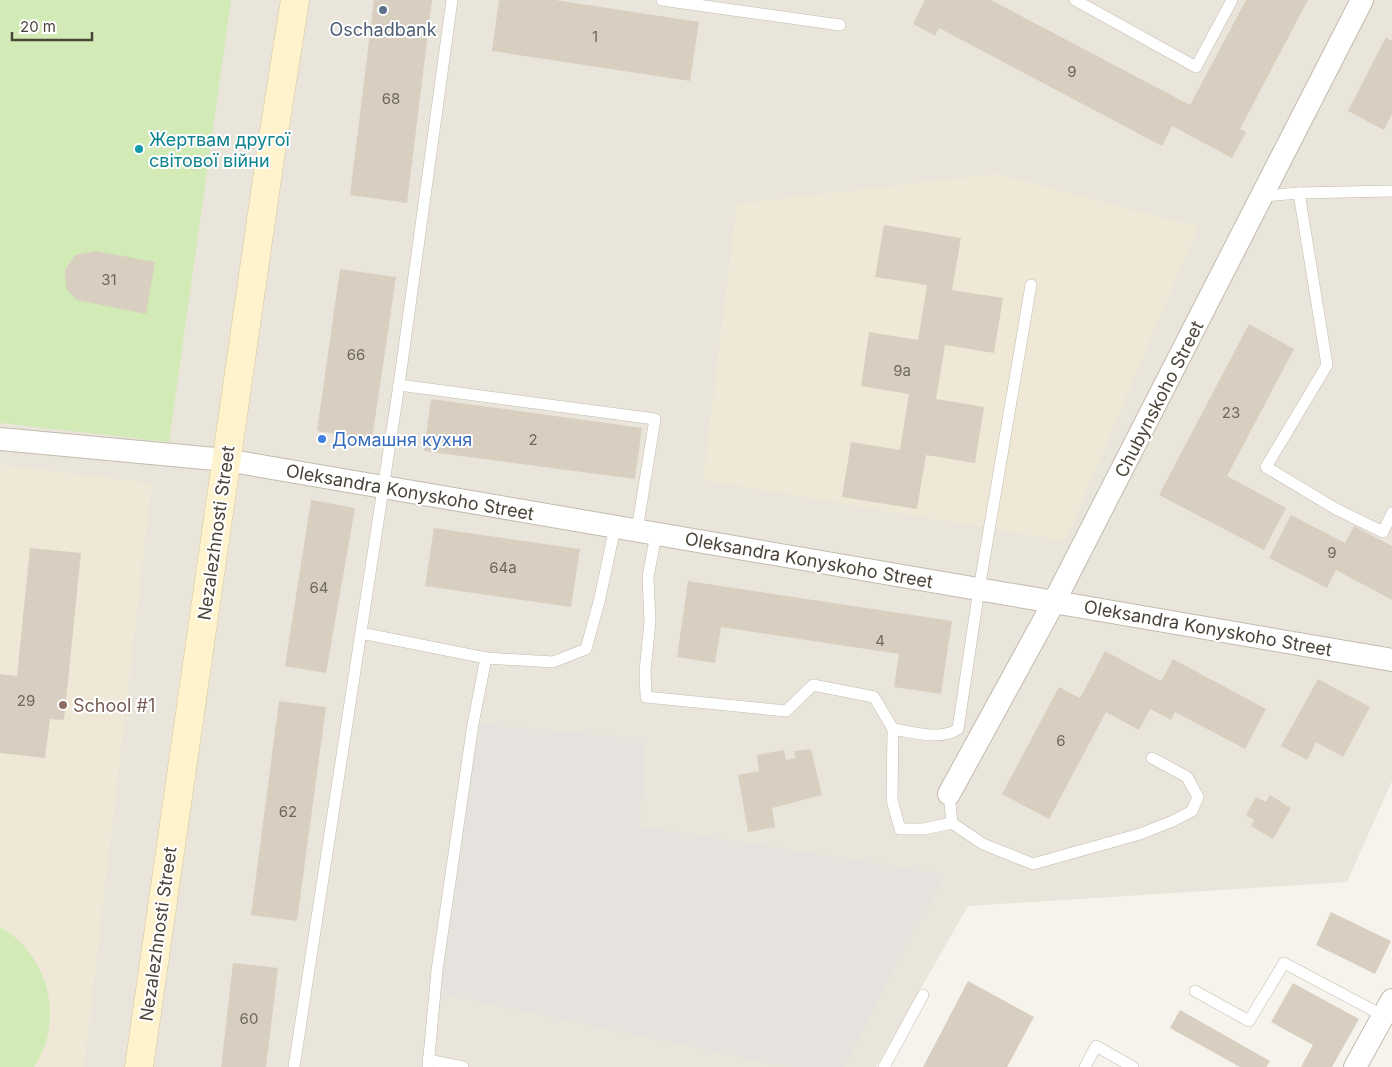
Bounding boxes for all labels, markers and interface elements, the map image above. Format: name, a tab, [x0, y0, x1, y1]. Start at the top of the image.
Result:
marker: Oschadbank	[377, 4, 389, 16]
scale bar	[12, 10, 92, 42]
text: 20 m	[20, 17, 56, 36]
place label: Oschadbank	[329, 19, 437, 40]
house number: 1	[592, 27, 598, 46]
house number: 9	[1067, 62, 1077, 81]
house number: 68	[382, 89, 400, 108]
place label: Жертвам другої світової війни	[149, 129, 292, 171]
marker: Жертвам другої світової війни	[133, 143, 145, 155]
house number: 31	[101, 270, 117, 289]
street label: Chubynskoho Street	[1110, 317, 1208, 481]
house number: 66	[347, 345, 365, 364]
house number: 9а	[893, 361, 911, 380]
house number: 23	[1222, 403, 1240, 422]
place label: Домашня кухня	[332, 429, 472, 450]
house number: 2	[528, 430, 538, 449]
marker: Домашня кухня	[316, 433, 328, 445]
street label: Nezalezhnosti Street	[193, 444, 239, 622]
street label: Oleksandra Konyskoho Street	[284, 460, 536, 524]
street label: Oleksandra Konyskoho Street	[683, 528, 935, 592]
house number: 9	[1327, 543, 1337, 562]
house number: 64а	[489, 558, 517, 577]
house number: 64	[310, 578, 329, 597]
street label: Oleksandra Konyskoho Street	[1082, 596, 1334, 660]
house number: 4	[875, 631, 885, 650]
house number: 29	[17, 691, 35, 710]
place label: School #1	[73, 695, 155, 716]
marker: School #1	[57, 699, 69, 711]
house number: 6	[1056, 731, 1066, 750]
house number: 62	[279, 802, 297, 821]
street label: Nezalezhnosti Street	[135, 845, 181, 1023]
house number: 60	[240, 1009, 258, 1028]

